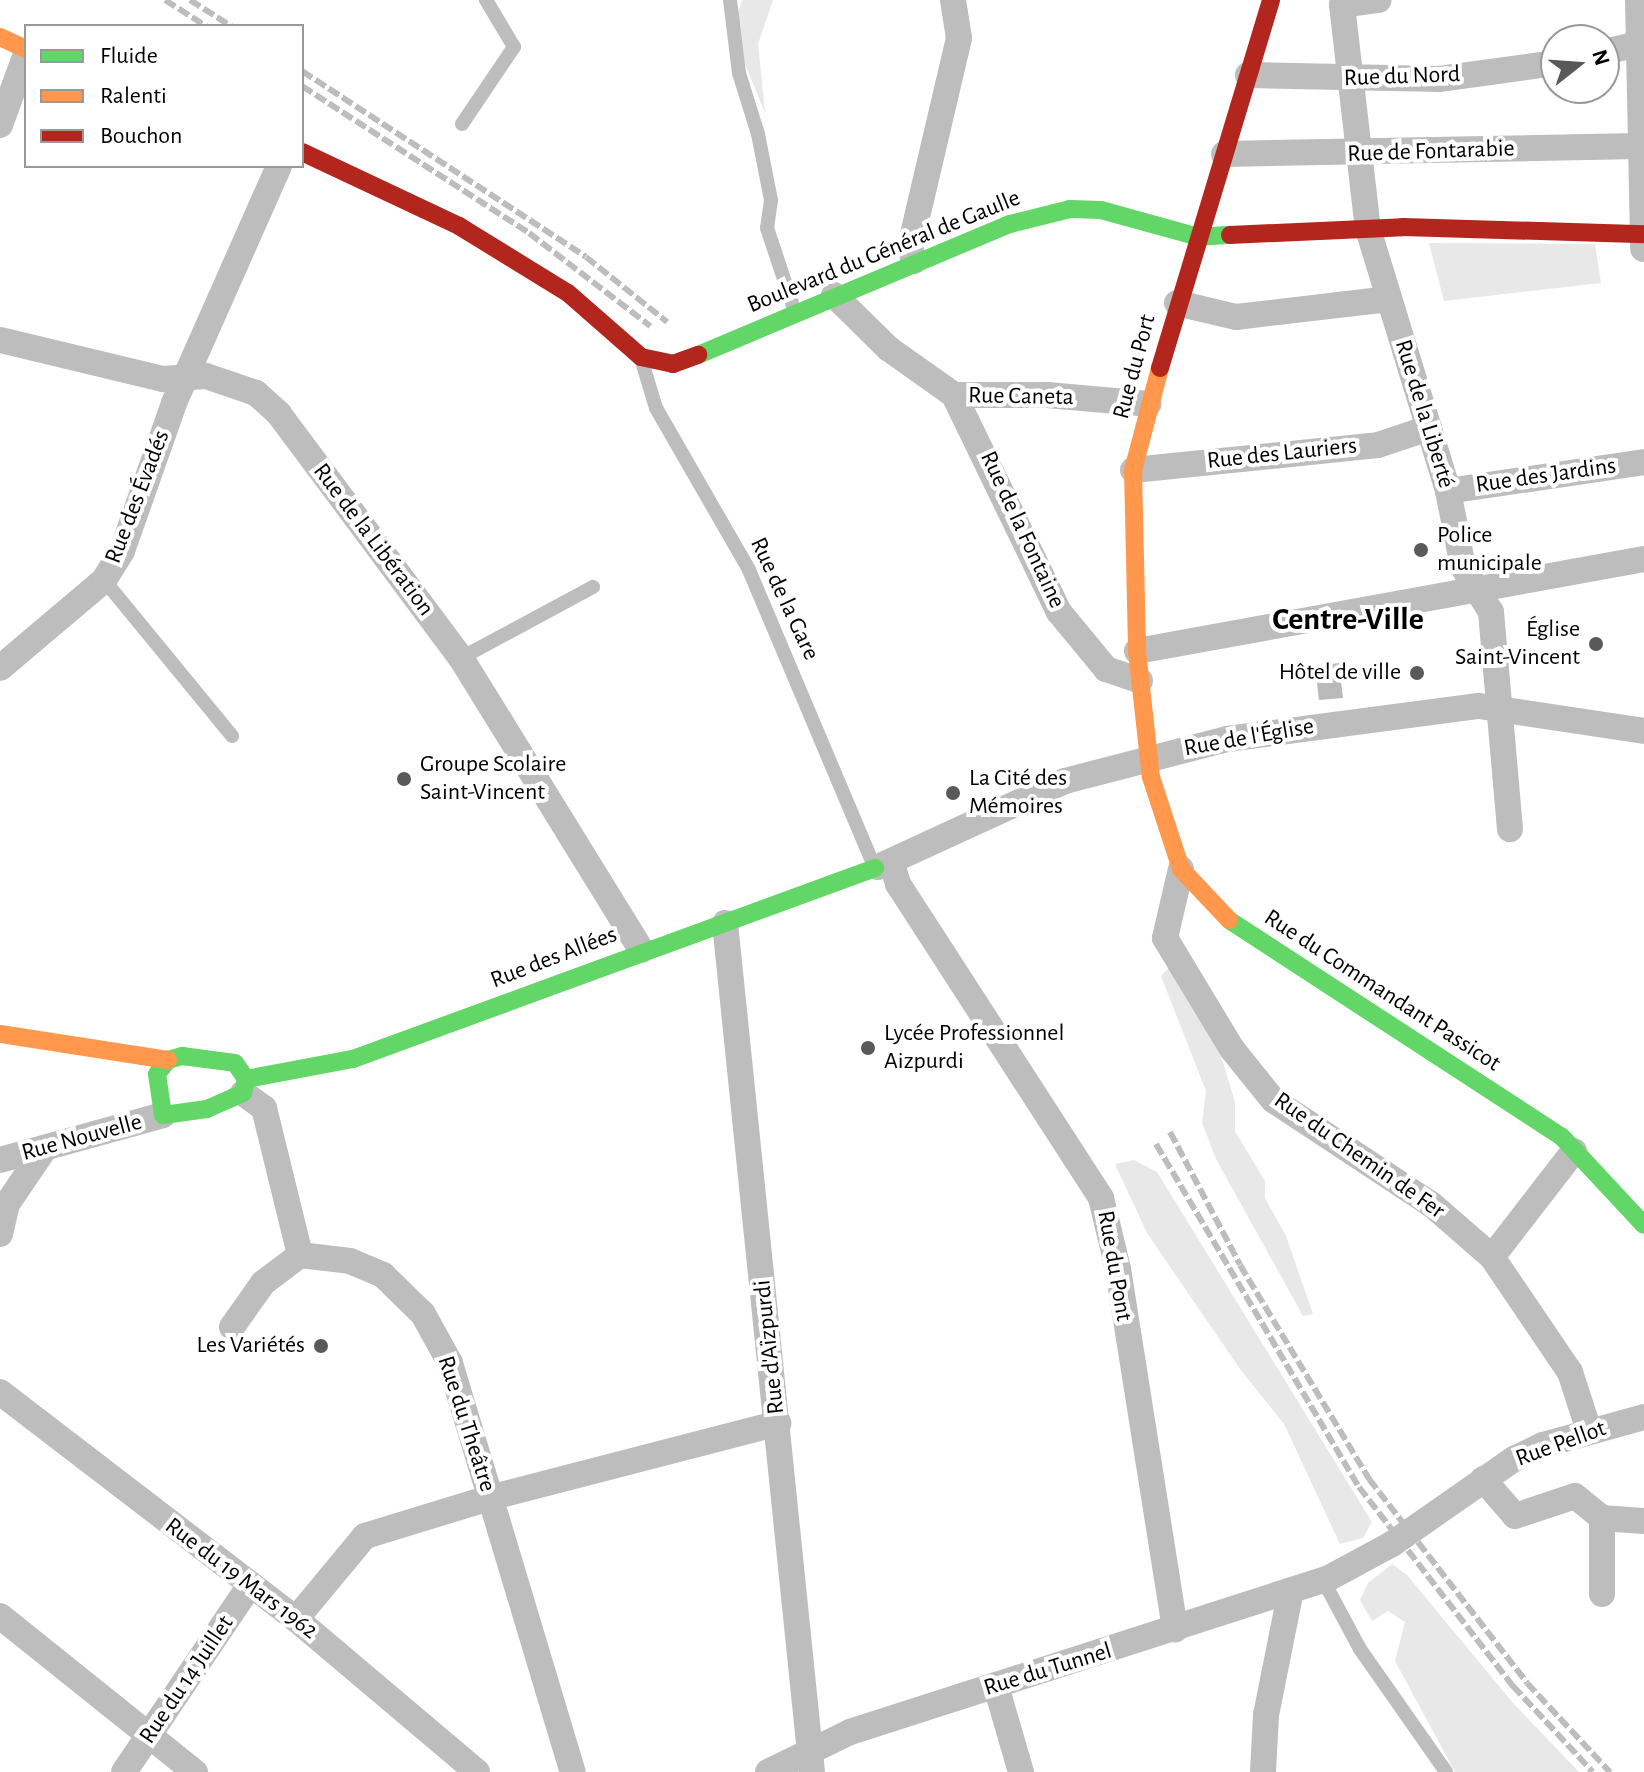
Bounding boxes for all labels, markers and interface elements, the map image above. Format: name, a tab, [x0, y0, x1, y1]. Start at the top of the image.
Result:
legend	[24, 24, 304, 168]
north arrow	[1540, 24, 1620, 104]
text: Fluide	[100, 44, 158, 68]
text: N	[1588, 47, 1614, 68]
street label: Rue du Nord	[1343, 61, 1461, 93]
text: Ralenti	[100, 84, 167, 108]
text: Bouchon	[100, 124, 182, 148]
street label: Rue de Fontarabie	[1347, 135, 1515, 169]
street label: Boulevard du Général de Gaulle	[743, 184, 1025, 320]
street label: Rue du Port	[1107, 312, 1163, 422]
street label: Rue de la Liberté	[1388, 336, 1460, 492]
street label: Rue Caneta	[968, 382, 1074, 412]
street label: Rue des Évadés	[99, 426, 177, 568]
street label: Rue des Lauriers	[1206, 432, 1358, 476]
street label: Rue de la Fontaine	[973, 447, 1071, 613]
street label: Rue des Jardins	[1474, 452, 1618, 500]
street label: Rue de la Libération	[306, 458, 440, 622]
place label: Police municipale	[1437, 522, 1542, 578]
street label: Rue de la Gare	[743, 533, 825, 665]
marker: Police municipale	[1412, 541, 1430, 559]
district label: Centre-Ville	[1272, 600, 1424, 638]
place label: Église Saint-Vincent	[1455, 616, 1580, 672]
marker: Église Saint-Vincent	[1587, 635, 1605, 653]
place label: Hôtel de ville	[1279, 659, 1401, 687]
marker: Hôtel de ville	[1408, 664, 1426, 682]
street label: Rue de l'Église	[1182, 712, 1316, 764]
place label: Groupe Scolaire Saint-Vincent	[420, 751, 566, 807]
place label: La Cité des Mémoires	[969, 765, 1067, 821]
marker: Groupe Scolaire Saint-Vincent	[395, 770, 413, 788]
marker: La Cité des Mémoires	[944, 784, 962, 802]
street label: Rue du Commandant Passicot	[1258, 904, 1506, 1078]
street label: Rue des Allées	[487, 921, 621, 995]
place label: Lycée Professionnel Aizpurdi	[884, 1020, 1064, 1076]
marker: Lycée Professionnel Aizpurdi	[859, 1039, 877, 1057]
street label: Rue du Chemin de Fer	[1268, 1086, 1450, 1226]
street label: Rue Nouvelle	[19, 1108, 145, 1168]
street label: Rue du Pont	[1090, 1208, 1138, 1324]
street label: Rue d'Aïzpurdi	[749, 1278, 791, 1416]
place label: Les Variétés	[196, 1332, 305, 1360]
marker: Les Variétés	[312, 1337, 330, 1355]
street label: Rue du Theâtre	[430, 1352, 502, 1496]
street label: Rue Pellot	[1512, 1414, 1610, 1474]
street label: Rue du 19 Mars 1962	[159, 1512, 323, 1646]
street label: Rue du 14 Juillet	[134, 1610, 240, 1750]
street label: Rue du Tunnel	[981, 1637, 1115, 1703]

